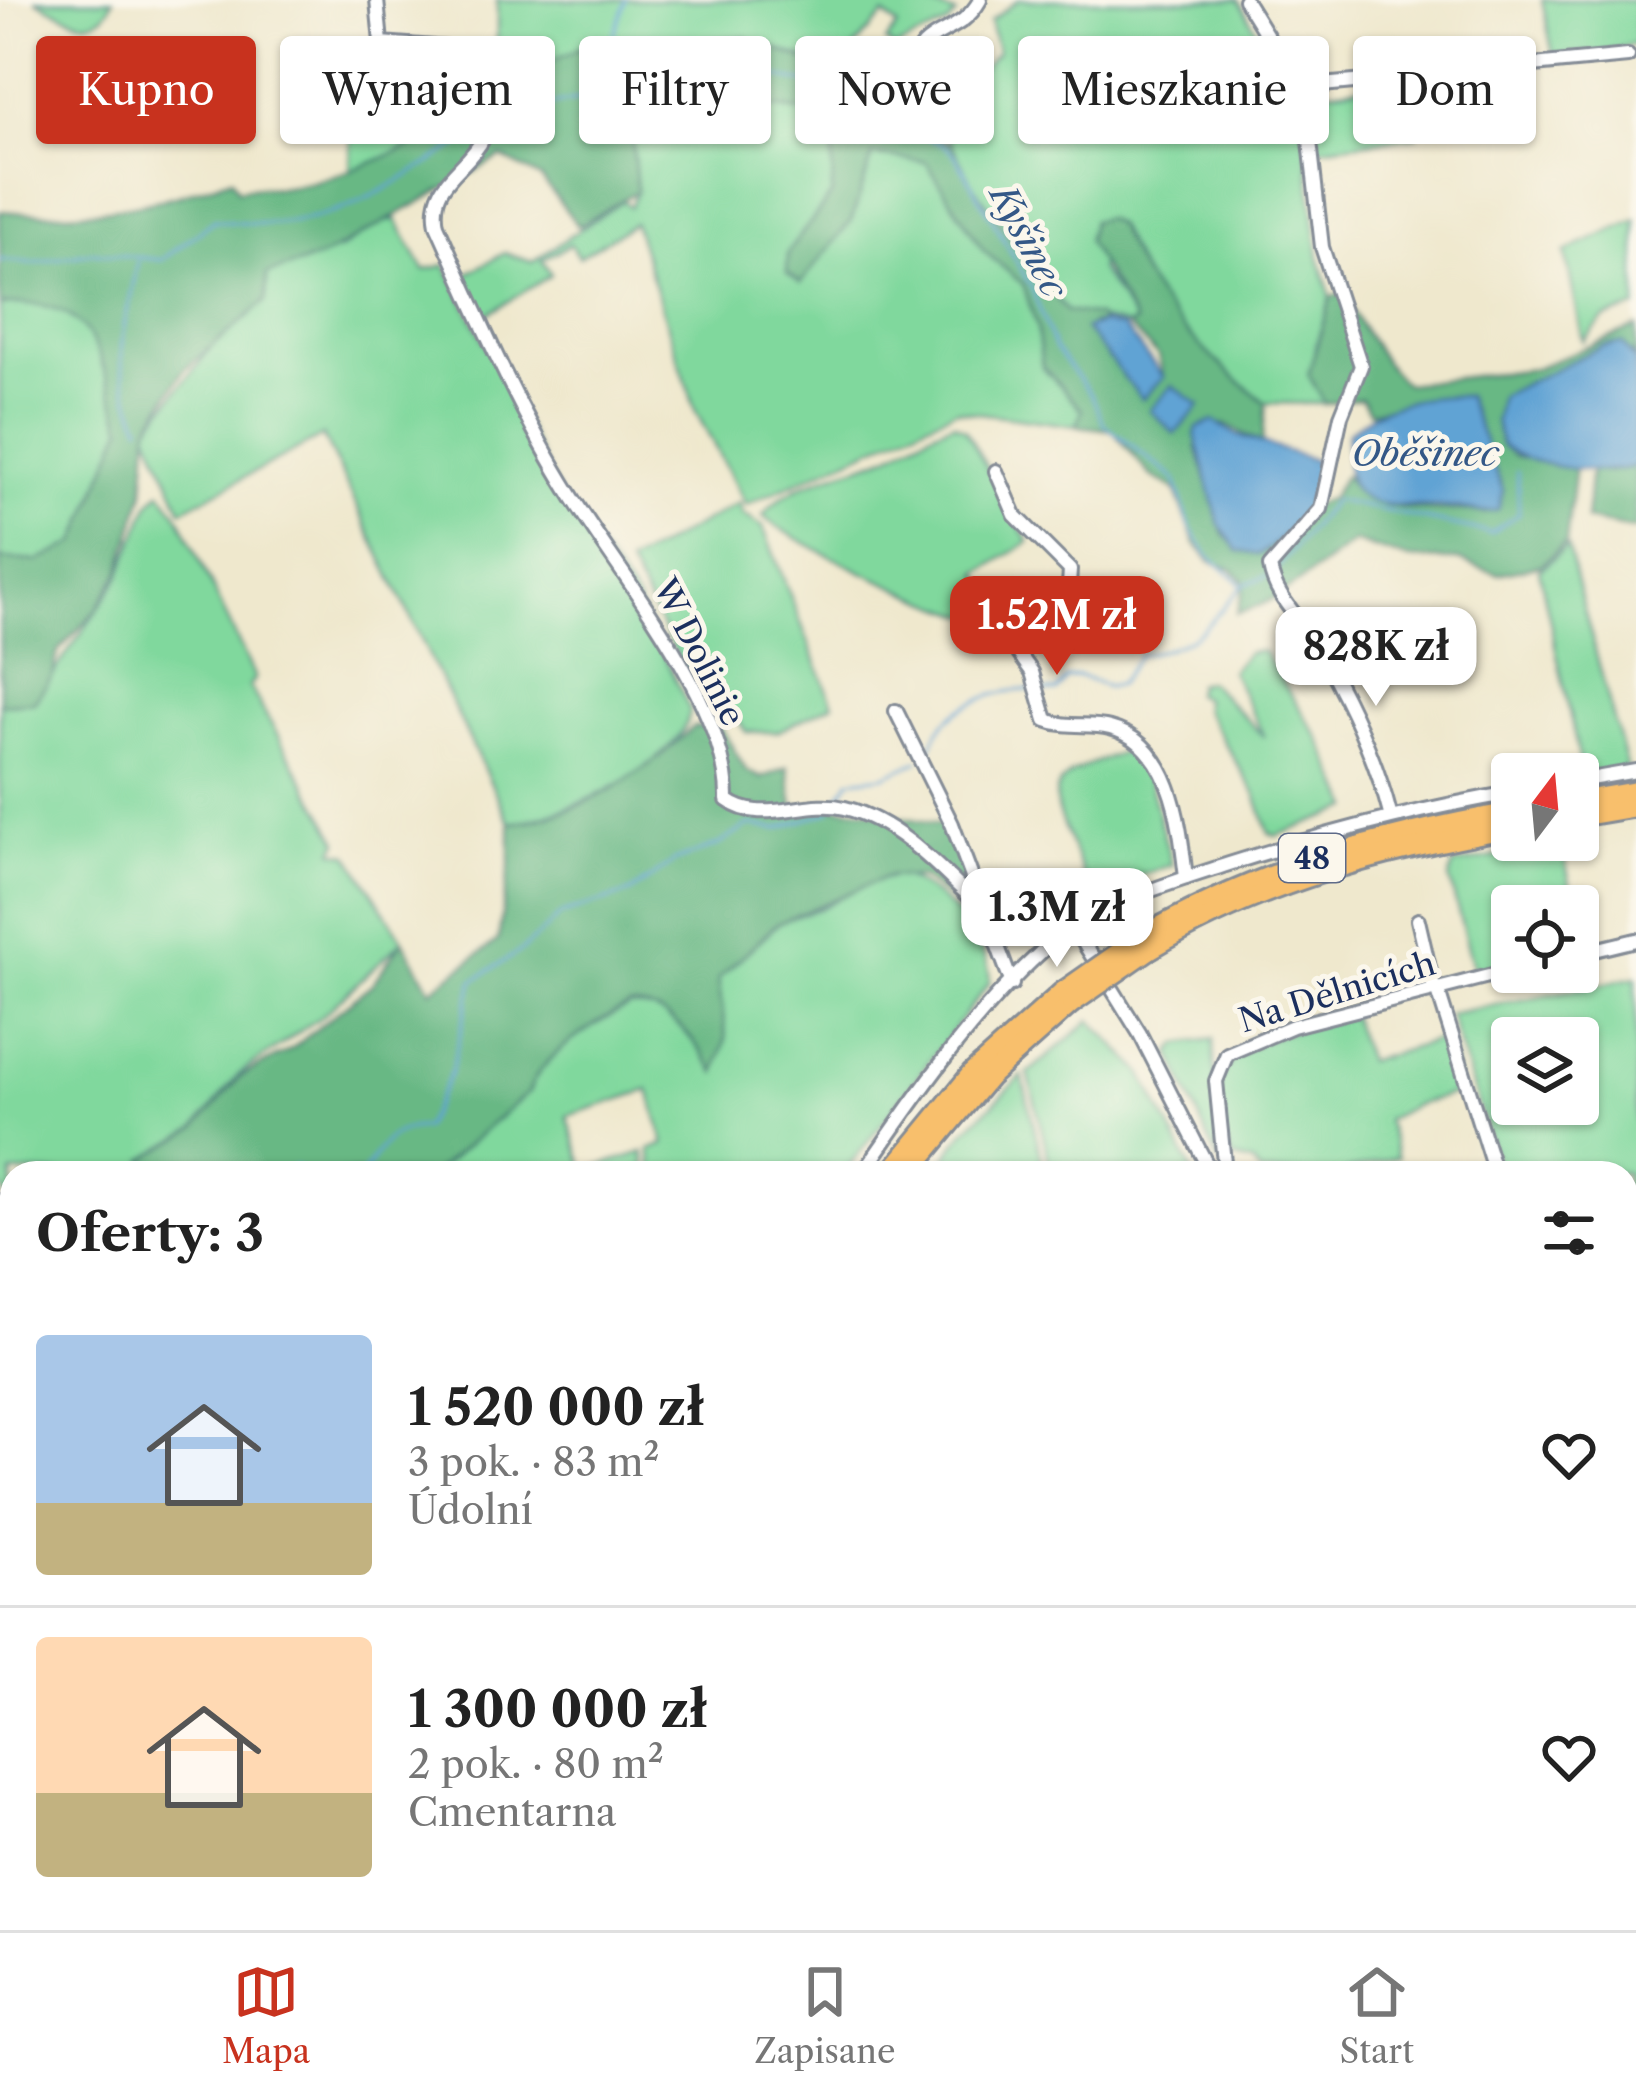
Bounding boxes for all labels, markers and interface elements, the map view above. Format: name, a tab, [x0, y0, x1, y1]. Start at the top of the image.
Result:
chip: Kupno	[36, 36, 256, 144]
chip: Wynajem	[280, 36, 555, 144]
chip: Filtry	[579, 36, 771, 144]
chip: Nowe	[795, 36, 994, 144]
chip: Mieszkanie	[1018, 36, 1329, 144]
chip: Dom	[1353, 36, 1536, 144]
water label: Kyšinec	[980, 174, 1078, 307]
water label: Oběšinec	[1352, 431, 1500, 475]
street label: W Dolinie	[644, 571, 754, 732]
pin: 1.52M zł	[933, 576, 1181, 678]
text: 1.52M zł	[977, 591, 1137, 639]
pin: 828K zł	[1265, 607, 1487, 709]
text: 828K zł	[1303, 622, 1449, 670]
north arrow	[1491, 753, 1599, 861]
map controls	[1491, 753, 1599, 1125]
road number: 48	[1279, 834, 1345, 882]
pin: 1.3M zł	[946, 868, 1168, 970]
text: 1.3M zł	[988, 883, 1126, 931]
button: locate	[1491, 885, 1599, 993]
street label: Na Dělnicích	[1234, 943, 1440, 1041]
button: layers	[1491, 1017, 1599, 1125]
icon: filters	[1536, 1200, 1602, 1266]
text: Oferty: 3	[36, 1202, 264, 1264]
text: 1 520 000 zł	[408, 1376, 705, 1438]
icon: home	[132, 1383, 276, 1527]
icon: heart	[1536, 1422, 1602, 1488]
text: 3 pok. · 83 m²	[408, 1438, 660, 1486]
text: Údolní	[408, 1486, 533, 1534]
text: 1 300 000 zł	[408, 1678, 708, 1740]
icon: home	[132, 1685, 276, 1829]
icon: heart	[1536, 1724, 1602, 1790]
text: 2 pok. · 80 m²	[408, 1740, 664, 1788]
text: Cmentarna	[408, 1788, 616, 1836]
tab: Mapa	[222, 1959, 310, 2072]
tab: Zapisane	[754, 1959, 895, 2072]
tab: Start	[1340, 1959, 1414, 2072]

